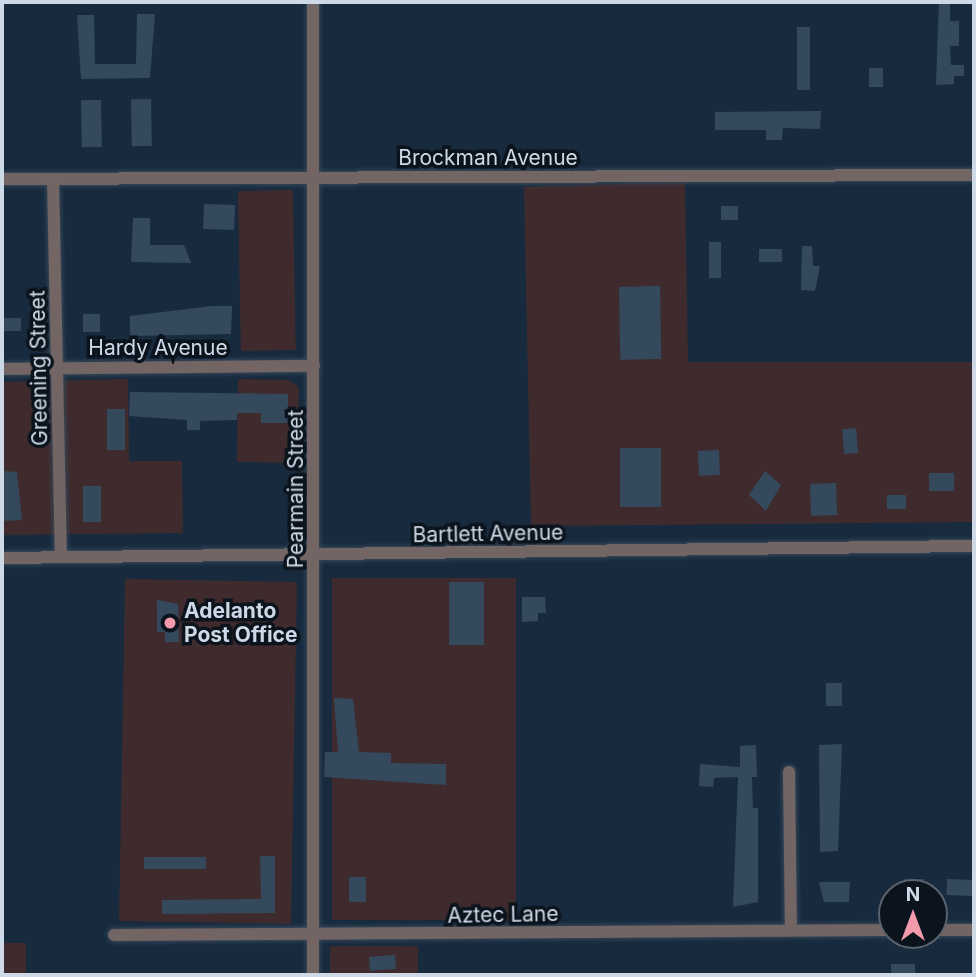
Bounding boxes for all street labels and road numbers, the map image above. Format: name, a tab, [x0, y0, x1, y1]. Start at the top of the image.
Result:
street label: Brockman Avenue	[398, 145, 578, 171]
street label: Greening Street	[25, 290, 53, 446]
street label: Hardy Avenue	[88, 335, 228, 361]
street label: Pearmain Street	[283, 410, 309, 568]
street label: Bartlett Avenue	[412, 520, 564, 548]
street label: Aztec Lane	[447, 901, 559, 929]

